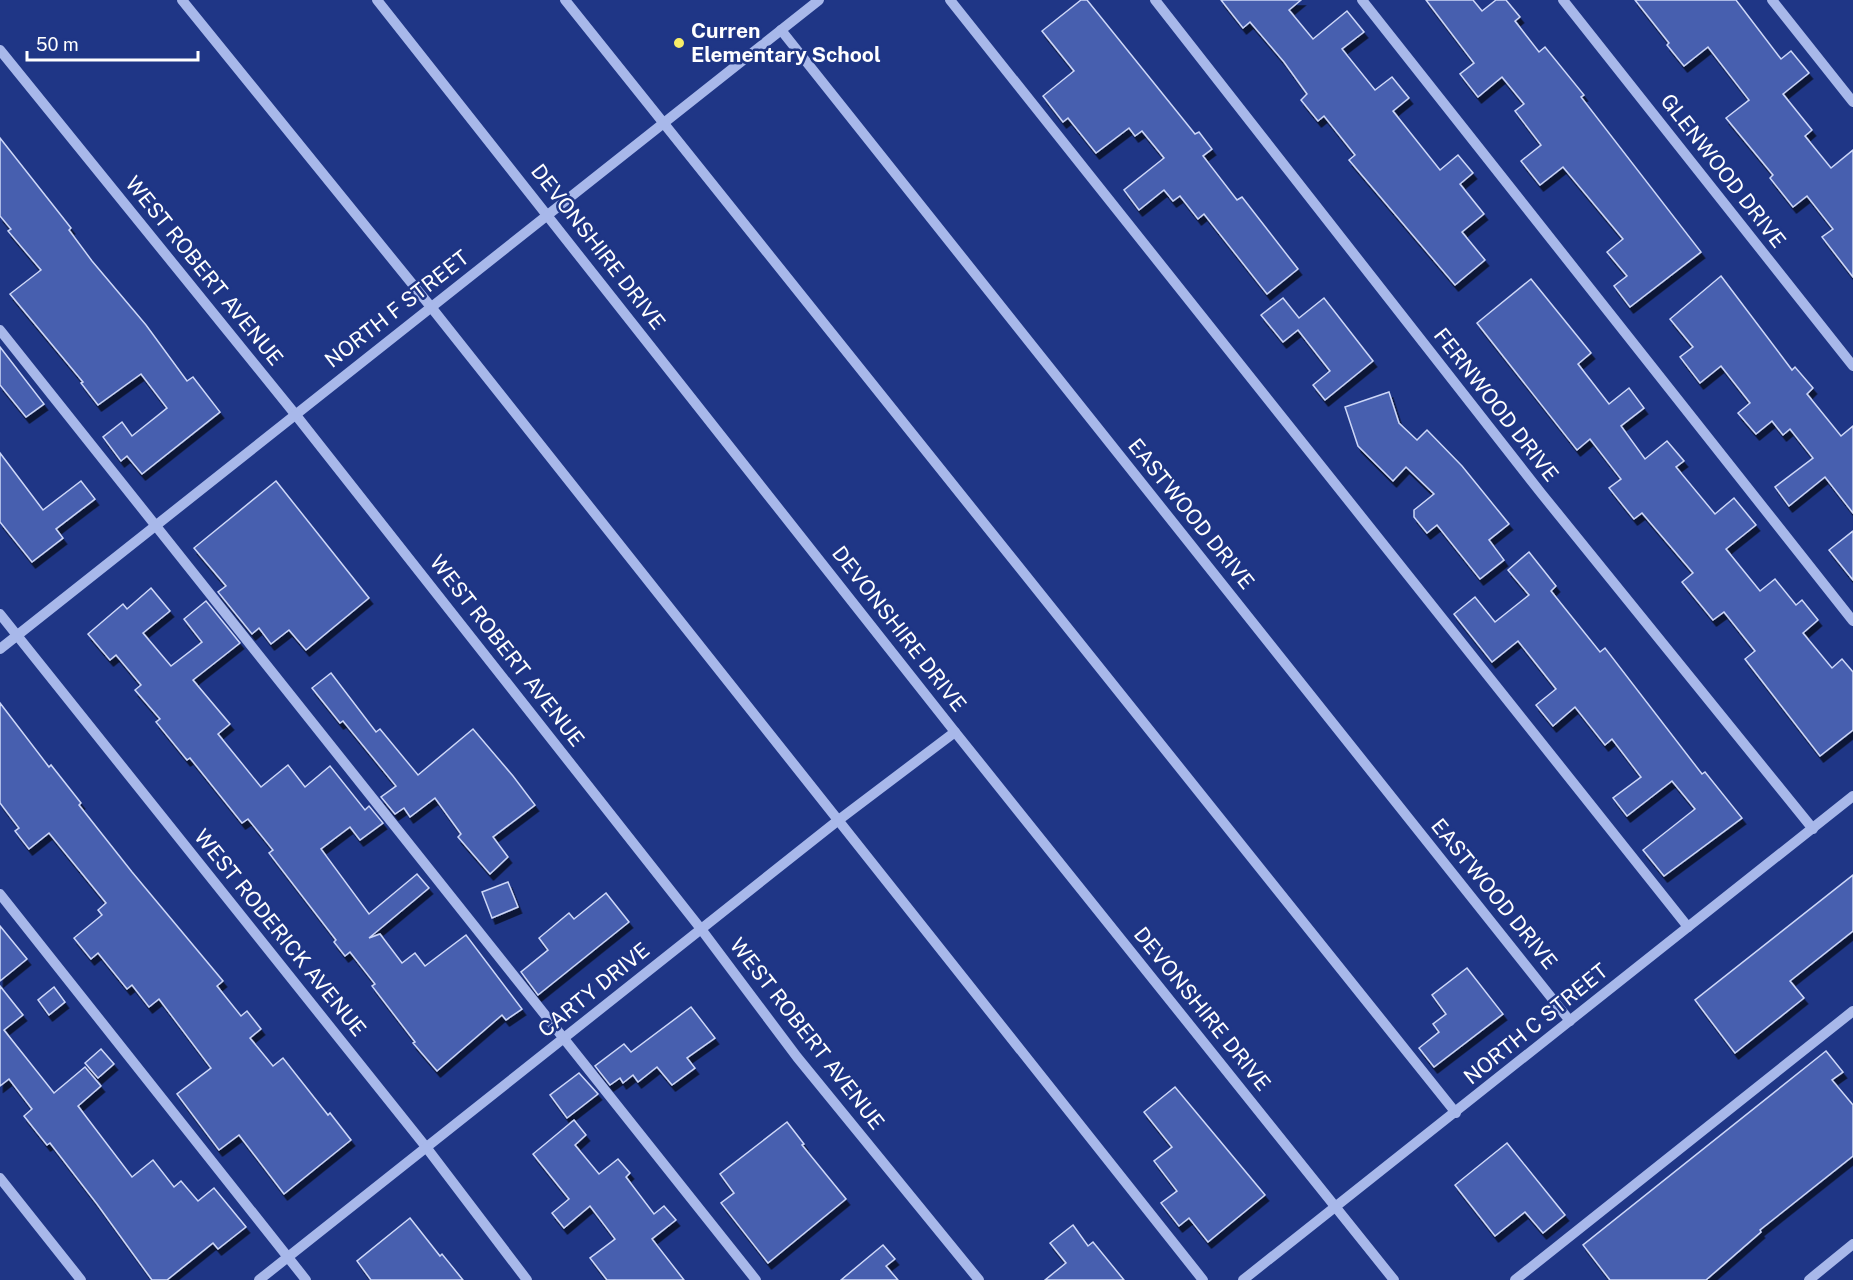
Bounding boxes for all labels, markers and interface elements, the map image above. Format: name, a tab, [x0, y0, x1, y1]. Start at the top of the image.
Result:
place label: Curren Elementary School	[691, 18, 881, 67]
scale bar	[27, 24, 198, 62]
text: 50 m	[36, 34, 79, 55]
marker: Curren Elementary School	[672, 36, 686, 50]
street label: GLENWOOD DRIVE	[1656, 89, 1791, 253]
street label: DEVONSHIRE DRIVE	[526, 159, 671, 334]
street label: WEST ROBERT AVENUE	[120, 171, 288, 370]
street label: NORTH F STREET	[320, 245, 474, 373]
street label: FERNWOOD DRIVE	[1429, 323, 1564, 486]
street label: EASTWOOD DRIVE	[1123, 433, 1260, 594]
street label: DEVONSHIRE DRIVE	[827, 541, 972, 716]
street label: WEST ROBERT AVENUE	[425, 550, 590, 751]
street label: EASTWOOD DRIVE	[1426, 813, 1563, 974]
street label: WEST RODERICK AVENUE	[189, 824, 372, 1041]
street label: DEVONSHIRE DRIVE	[1129, 922, 1276, 1095]
street label: WEST ROBERT AVENUE	[725, 933, 890, 1134]
street label: CARTY DRIVE	[533, 937, 654, 1042]
street label: NORTH C STREET	[1459, 958, 1613, 1089]

